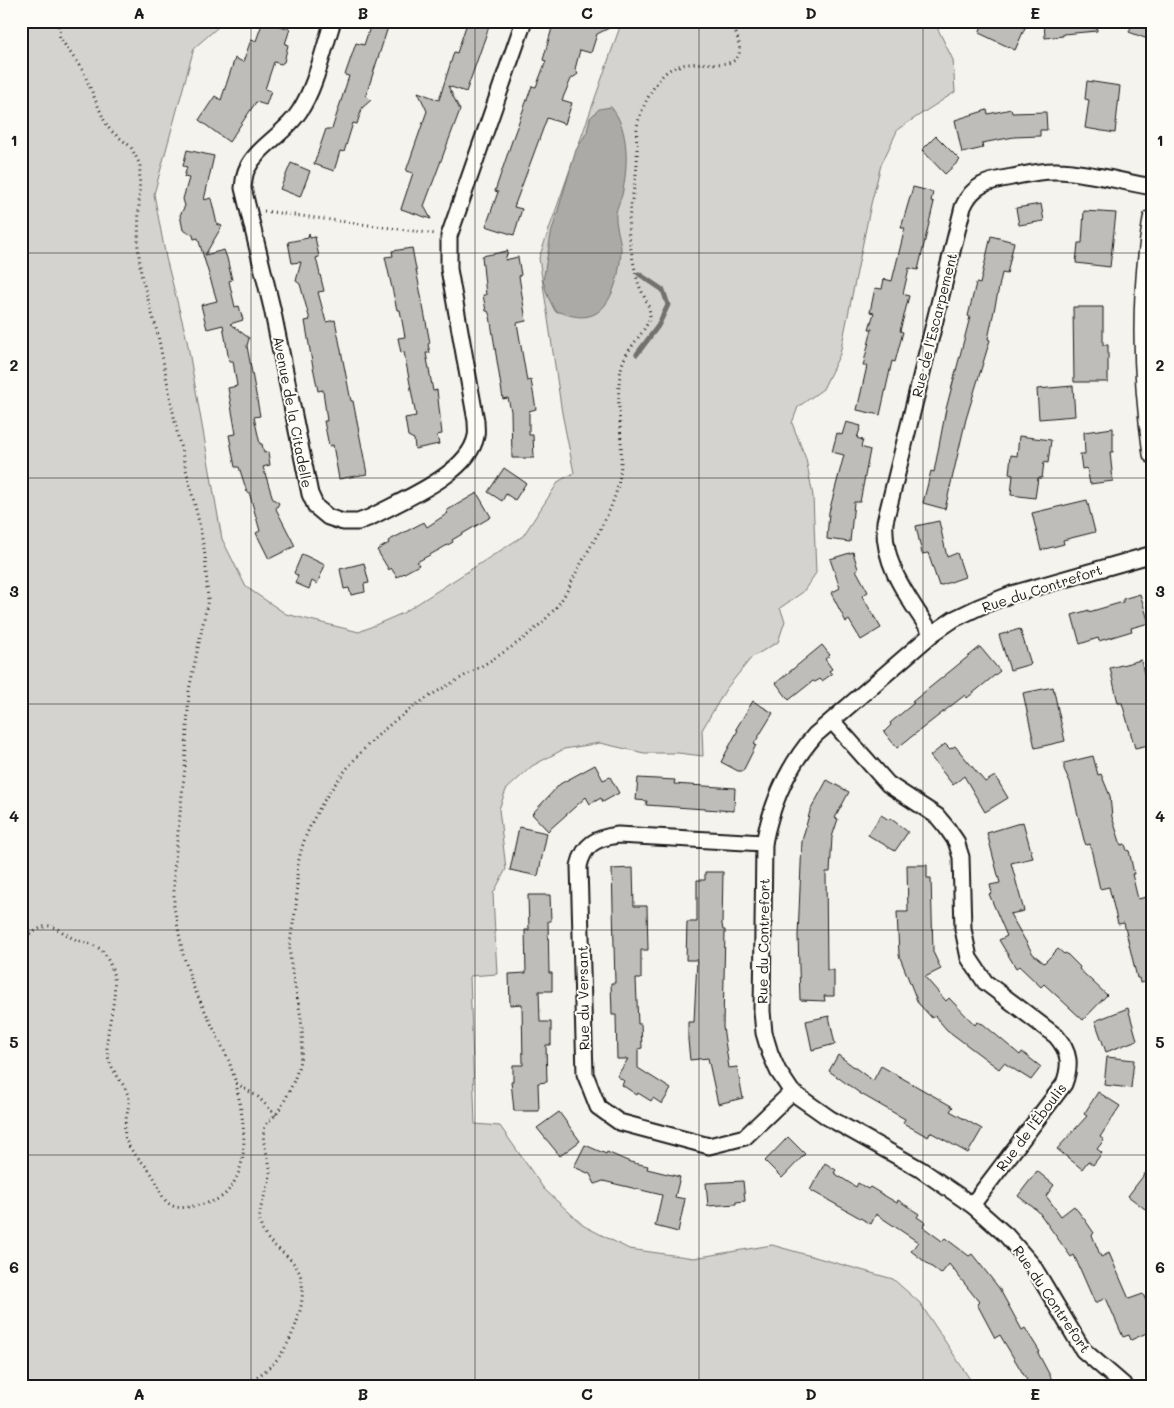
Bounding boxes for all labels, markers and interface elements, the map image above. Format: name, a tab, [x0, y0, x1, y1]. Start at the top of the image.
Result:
text: A	[133, 2, 145, 23]
text: B	[358, 2, 368, 23]
text: C	[581, 2, 593, 23]
text: D	[805, 2, 817, 23]
text: E	[1030, 2, 1040, 23]
text: 1	[10, 129, 18, 150]
text: 1	[1156, 129, 1164, 150]
street label: Rue de l'Escarpement	[907, 251, 961, 399]
street label: Avenue de la Citadelle	[269, 335, 317, 489]
text: 2	[10, 354, 19, 375]
text: 2	[1156, 354, 1165, 375]
street label: Rue du Contrefort	[979, 560, 1105, 616]
text: 3	[9, 580, 19, 601]
text: 3	[1155, 580, 1165, 601]
text: 4	[9, 805, 19, 826]
text: 4	[1155, 805, 1165, 826]
street label: Rue du Contrefort	[752, 878, 774, 1004]
street label: Rue du Versant	[573, 945, 593, 1051]
text: 5	[9, 1031, 19, 1052]
text: 5	[1155, 1031, 1165, 1052]
street label: Rue de l'Éboulis	[992, 1079, 1070, 1175]
street label: Rue du Contrefort	[1009, 1242, 1095, 1356]
text: 6	[9, 1256, 19, 1277]
text: 6	[1155, 1256, 1165, 1277]
text: A	[133, 1383, 145, 1404]
text: B	[358, 1383, 368, 1404]
text: C	[581, 1383, 593, 1404]
text: D	[805, 1383, 817, 1404]
text: E	[1030, 1383, 1040, 1404]

